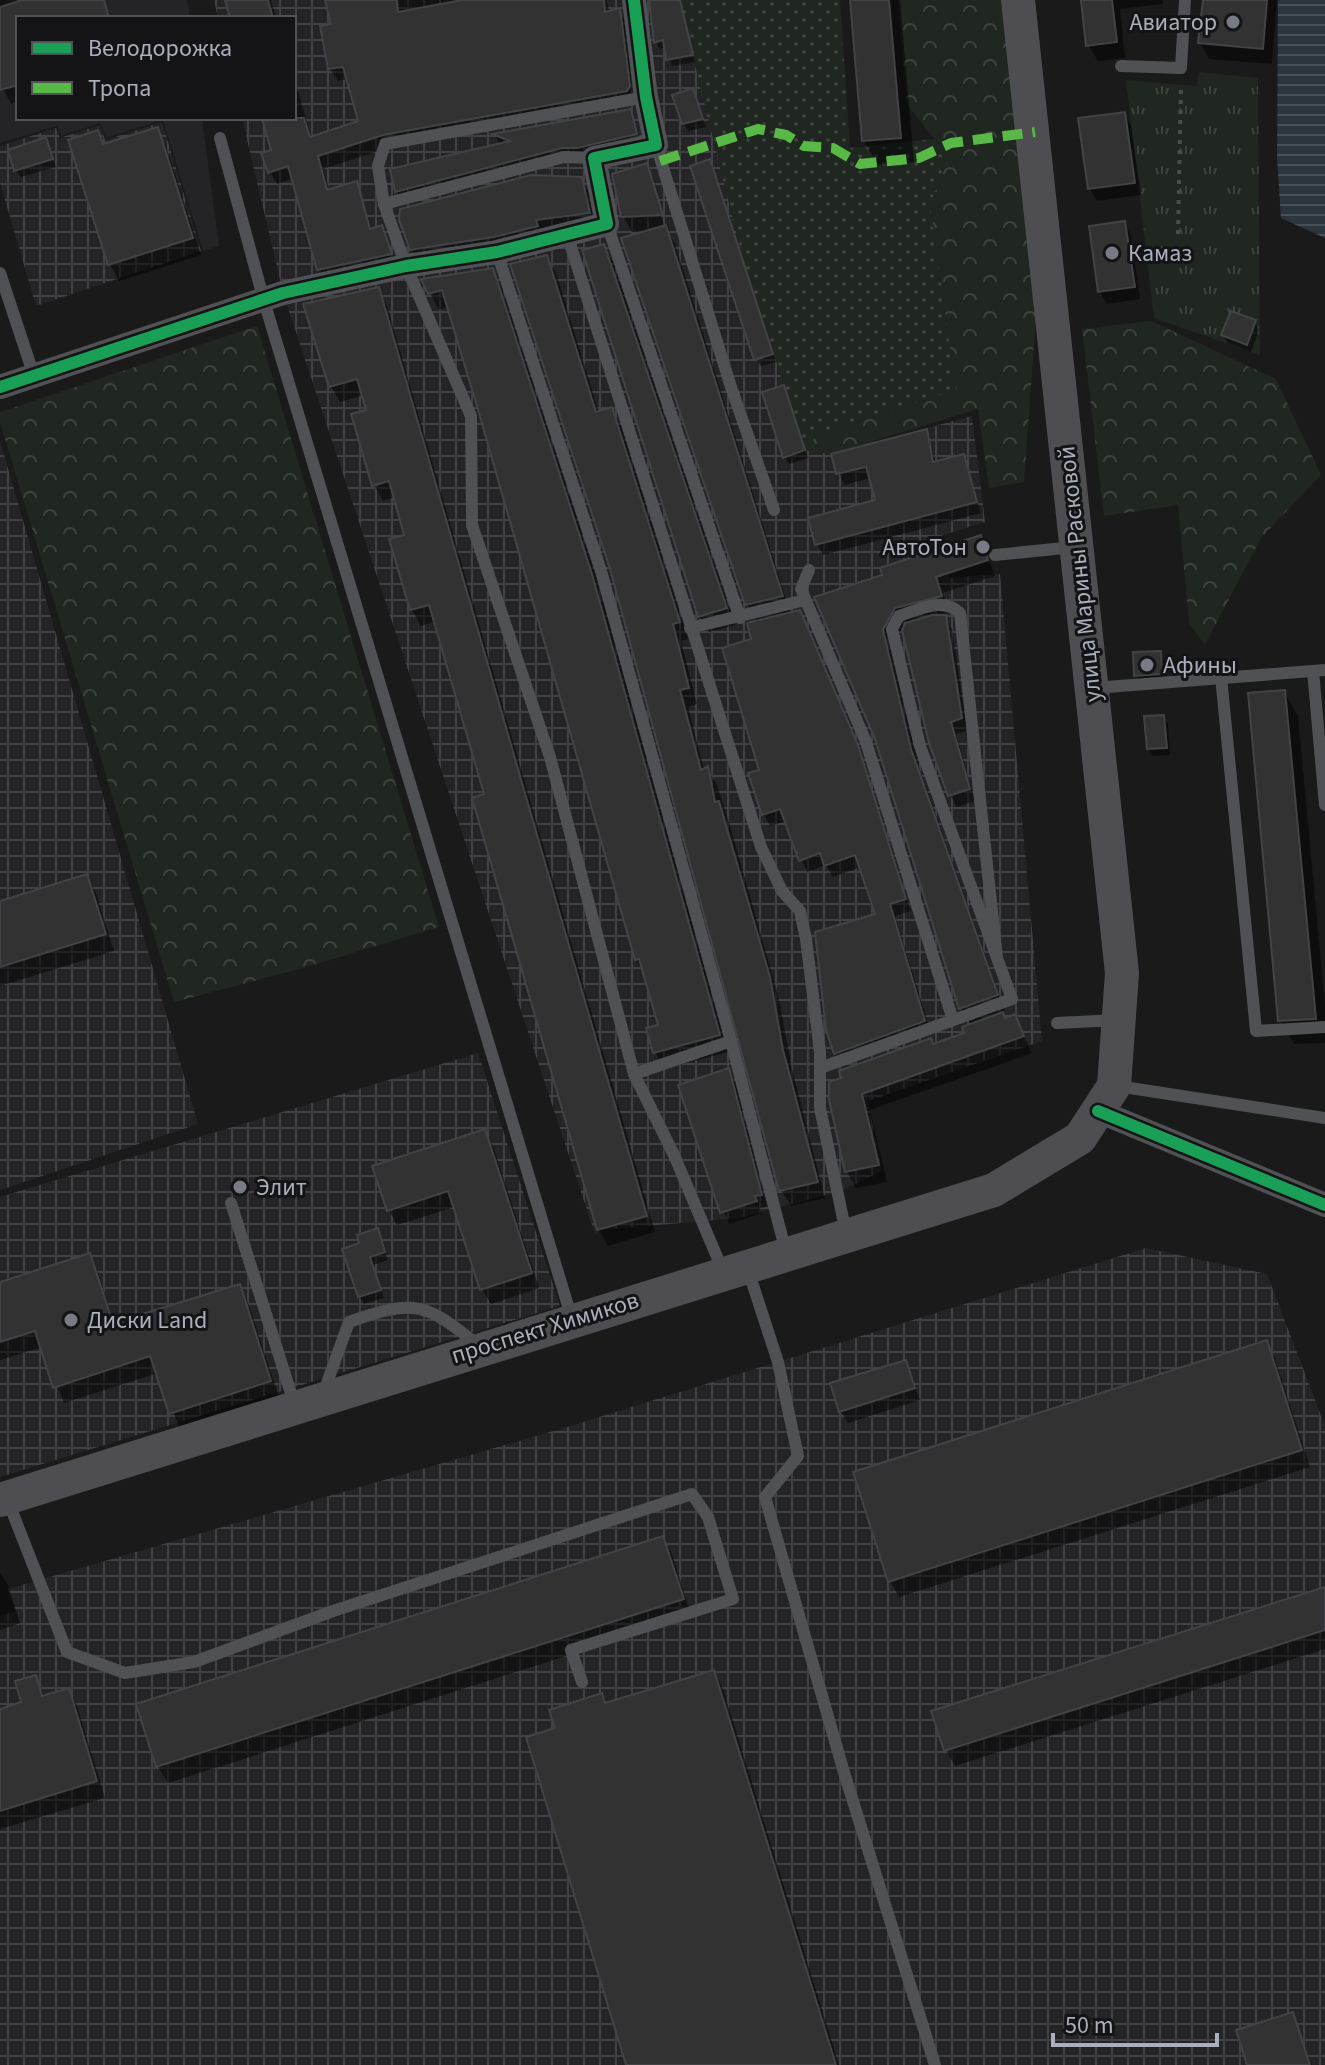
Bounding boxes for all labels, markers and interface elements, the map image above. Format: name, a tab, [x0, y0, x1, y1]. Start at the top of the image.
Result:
place label: Авиатор	[1129, 5, 1217, 40]
marker: Авиатор	[1224, 13, 1242, 31]
legend	[16, 16, 296, 120]
text: Велодорожка	[88, 31, 232, 66]
text: Тропа	[88, 71, 151, 106]
place label: Камаз	[1128, 236, 1192, 271]
marker: Камаз	[1103, 244, 1121, 262]
street label: улица Марины Расковой	[1049, 444, 1111, 704]
place label: АвтоТон	[882, 530, 967, 565]
marker: АвтоТон	[974, 538, 992, 556]
place label: Афины	[1163, 648, 1237, 683]
marker: Афины	[1138, 656, 1156, 674]
place label: Элит	[256, 1170, 307, 1205]
marker: Элит	[231, 1178, 249, 1196]
street label: проспект Химиков	[447, 1283, 643, 1373]
place label: Диски Land	[87, 1303, 207, 1338]
marker: Диски Land	[62, 1311, 80, 1329]
scale bar	[1053, 1997, 1217, 2047]
text: 50 m	[1065, 2008, 1114, 2043]

